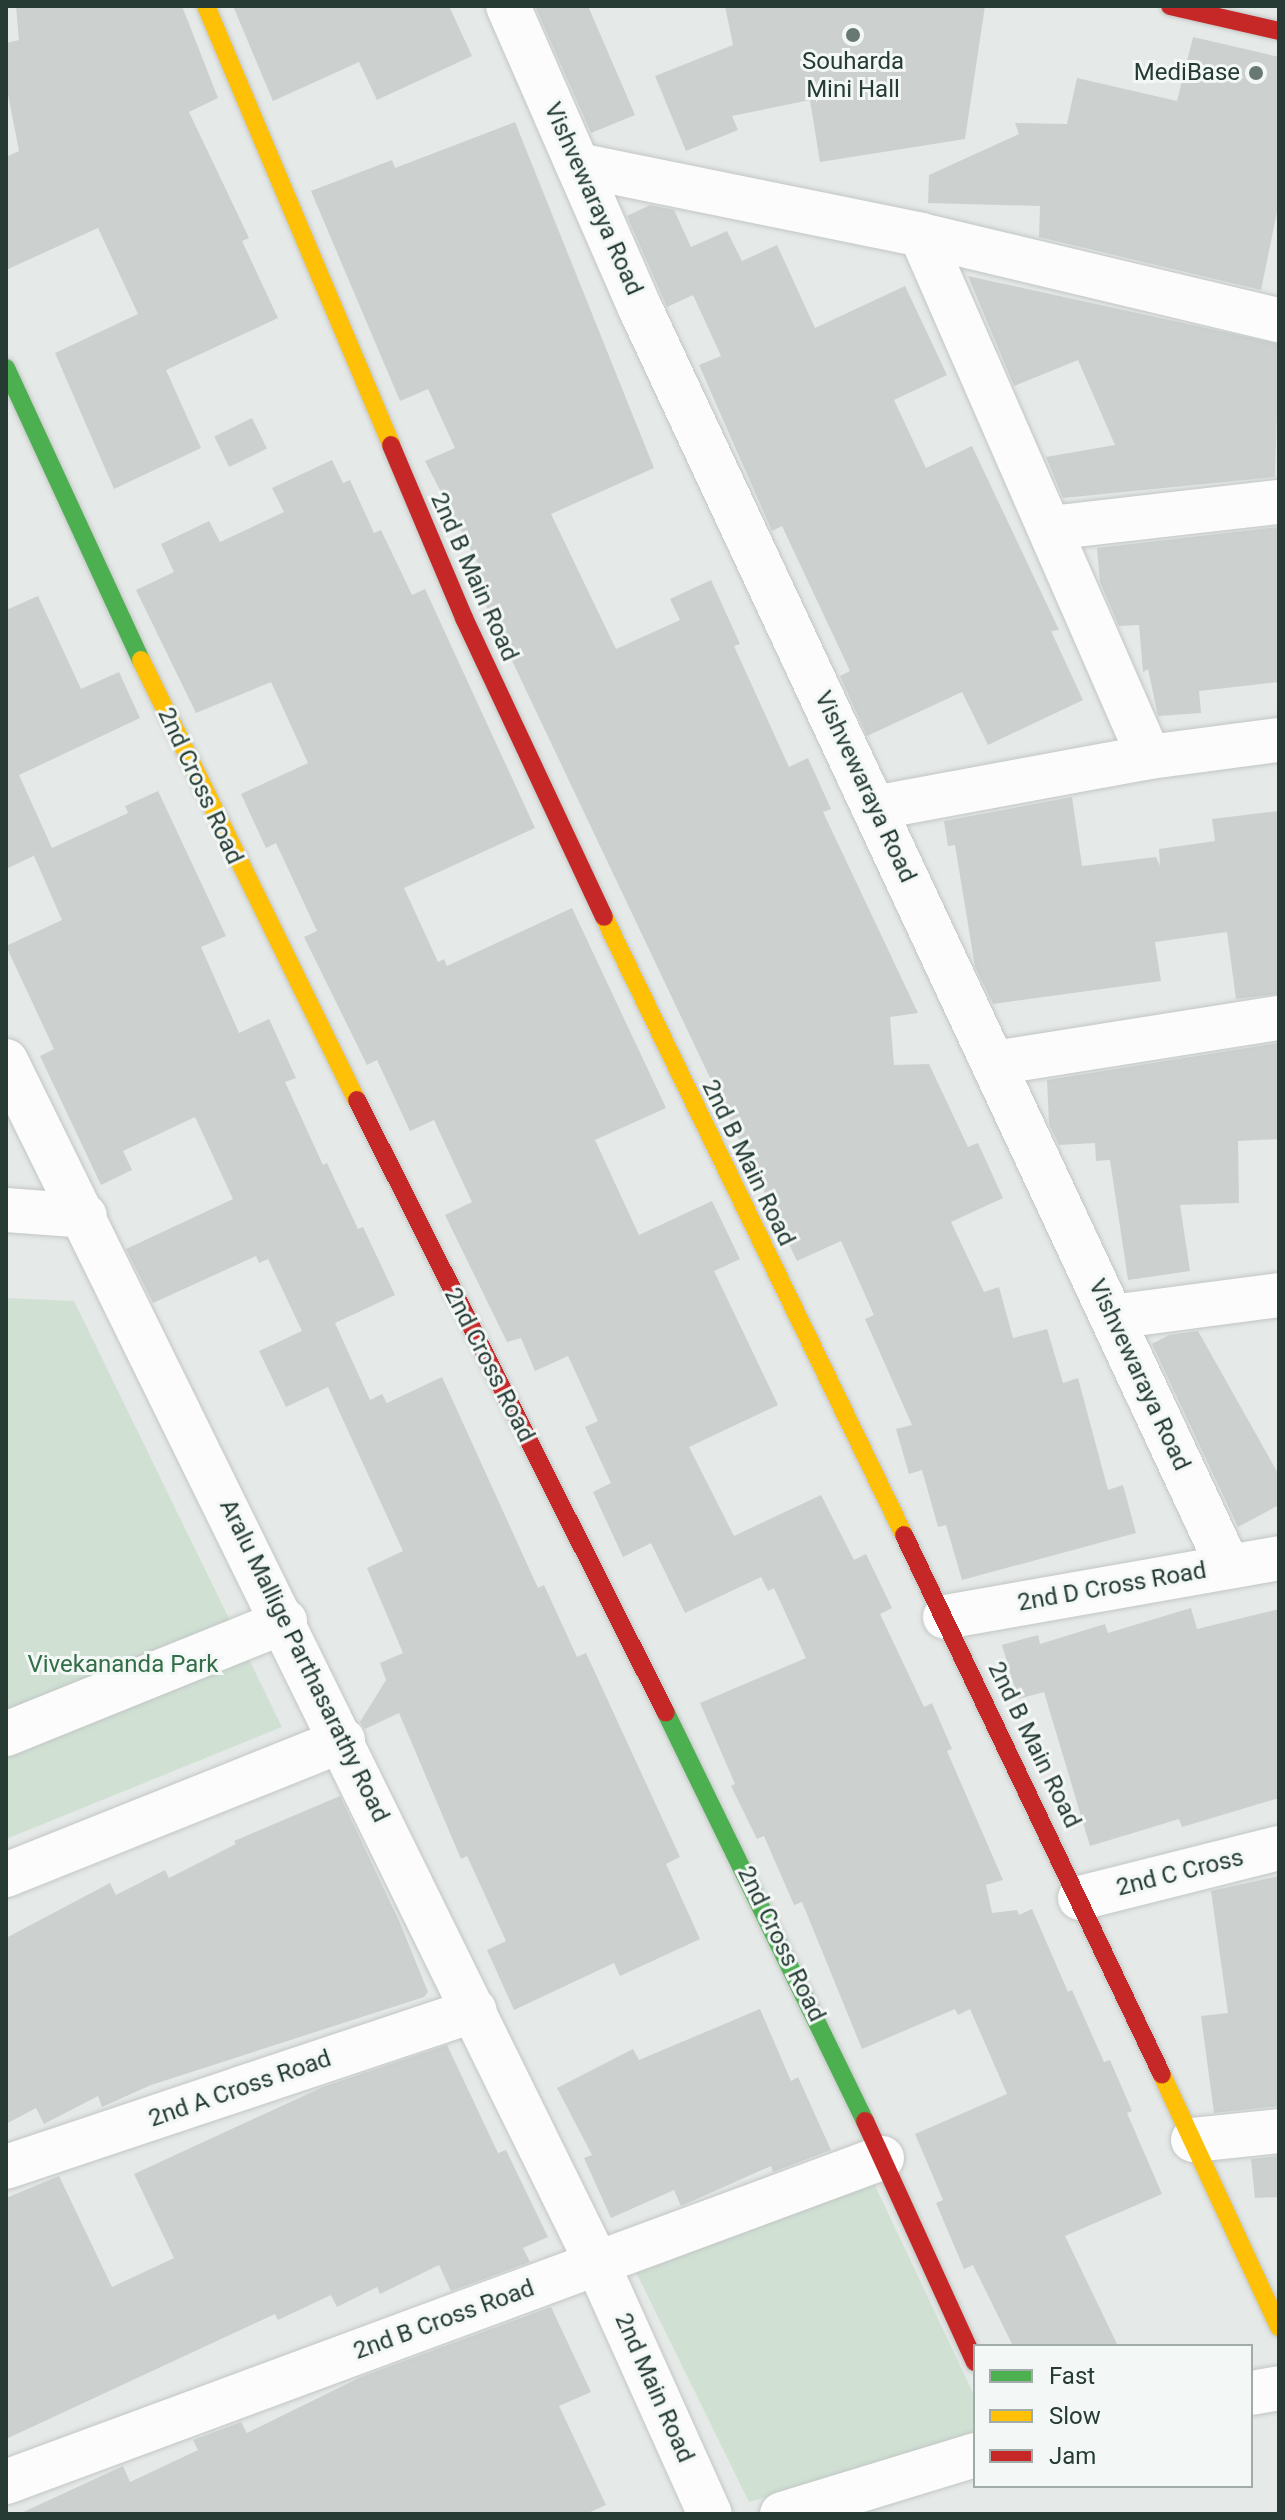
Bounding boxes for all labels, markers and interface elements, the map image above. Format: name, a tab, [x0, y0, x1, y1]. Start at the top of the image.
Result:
marker: Souharda Mini Hall	[844, 26, 862, 44]
place label: Souharda Mini Hall	[802, 48, 904, 104]
place label: MediBase	[1134, 59, 1240, 87]
marker: MediBase	[1247, 64, 1265, 82]
street label: Vishvewaraya Road	[538, 98, 648, 300]
street label: 2nd B Main Road	[424, 488, 524, 666]
street label: Vishvewaraya Road	[808, 687, 922, 887]
street label: 2nd Cross Road	[151, 703, 249, 869]
street label: 2nd B Main Road	[695, 1075, 801, 1251]
street label: Vishvewaraya Road	[1082, 1275, 1196, 1475]
street label: 2nd Cross Road	[438, 1283, 540, 1447]
street label: Aralu Mallige Parthasarathy Road	[213, 1495, 395, 1827]
street label: 2nd D Cross Road	[1015, 1556, 1209, 1618]
park label: Vivekananda Park	[27, 1651, 219, 1679]
street label: 2nd B Main Road	[981, 1657, 1087, 1833]
street label: 2nd C Cross	[1114, 1843, 1246, 1903]
street label: 2nd Cross Road	[731, 1862, 831, 2026]
street label: 2nd A Cross Road	[145, 2044, 335, 2134]
street label: 2nd B Cross Road	[350, 2274, 538, 2366]
street label: 2nd Main Road	[608, 2309, 700, 2467]
legend	[973, 2344, 1253, 2488]
text: Fast	[1049, 2362, 1095, 2390]
text: Slow	[1049, 2402, 1101, 2430]
text: Jam	[1049, 2442, 1096, 2470]

